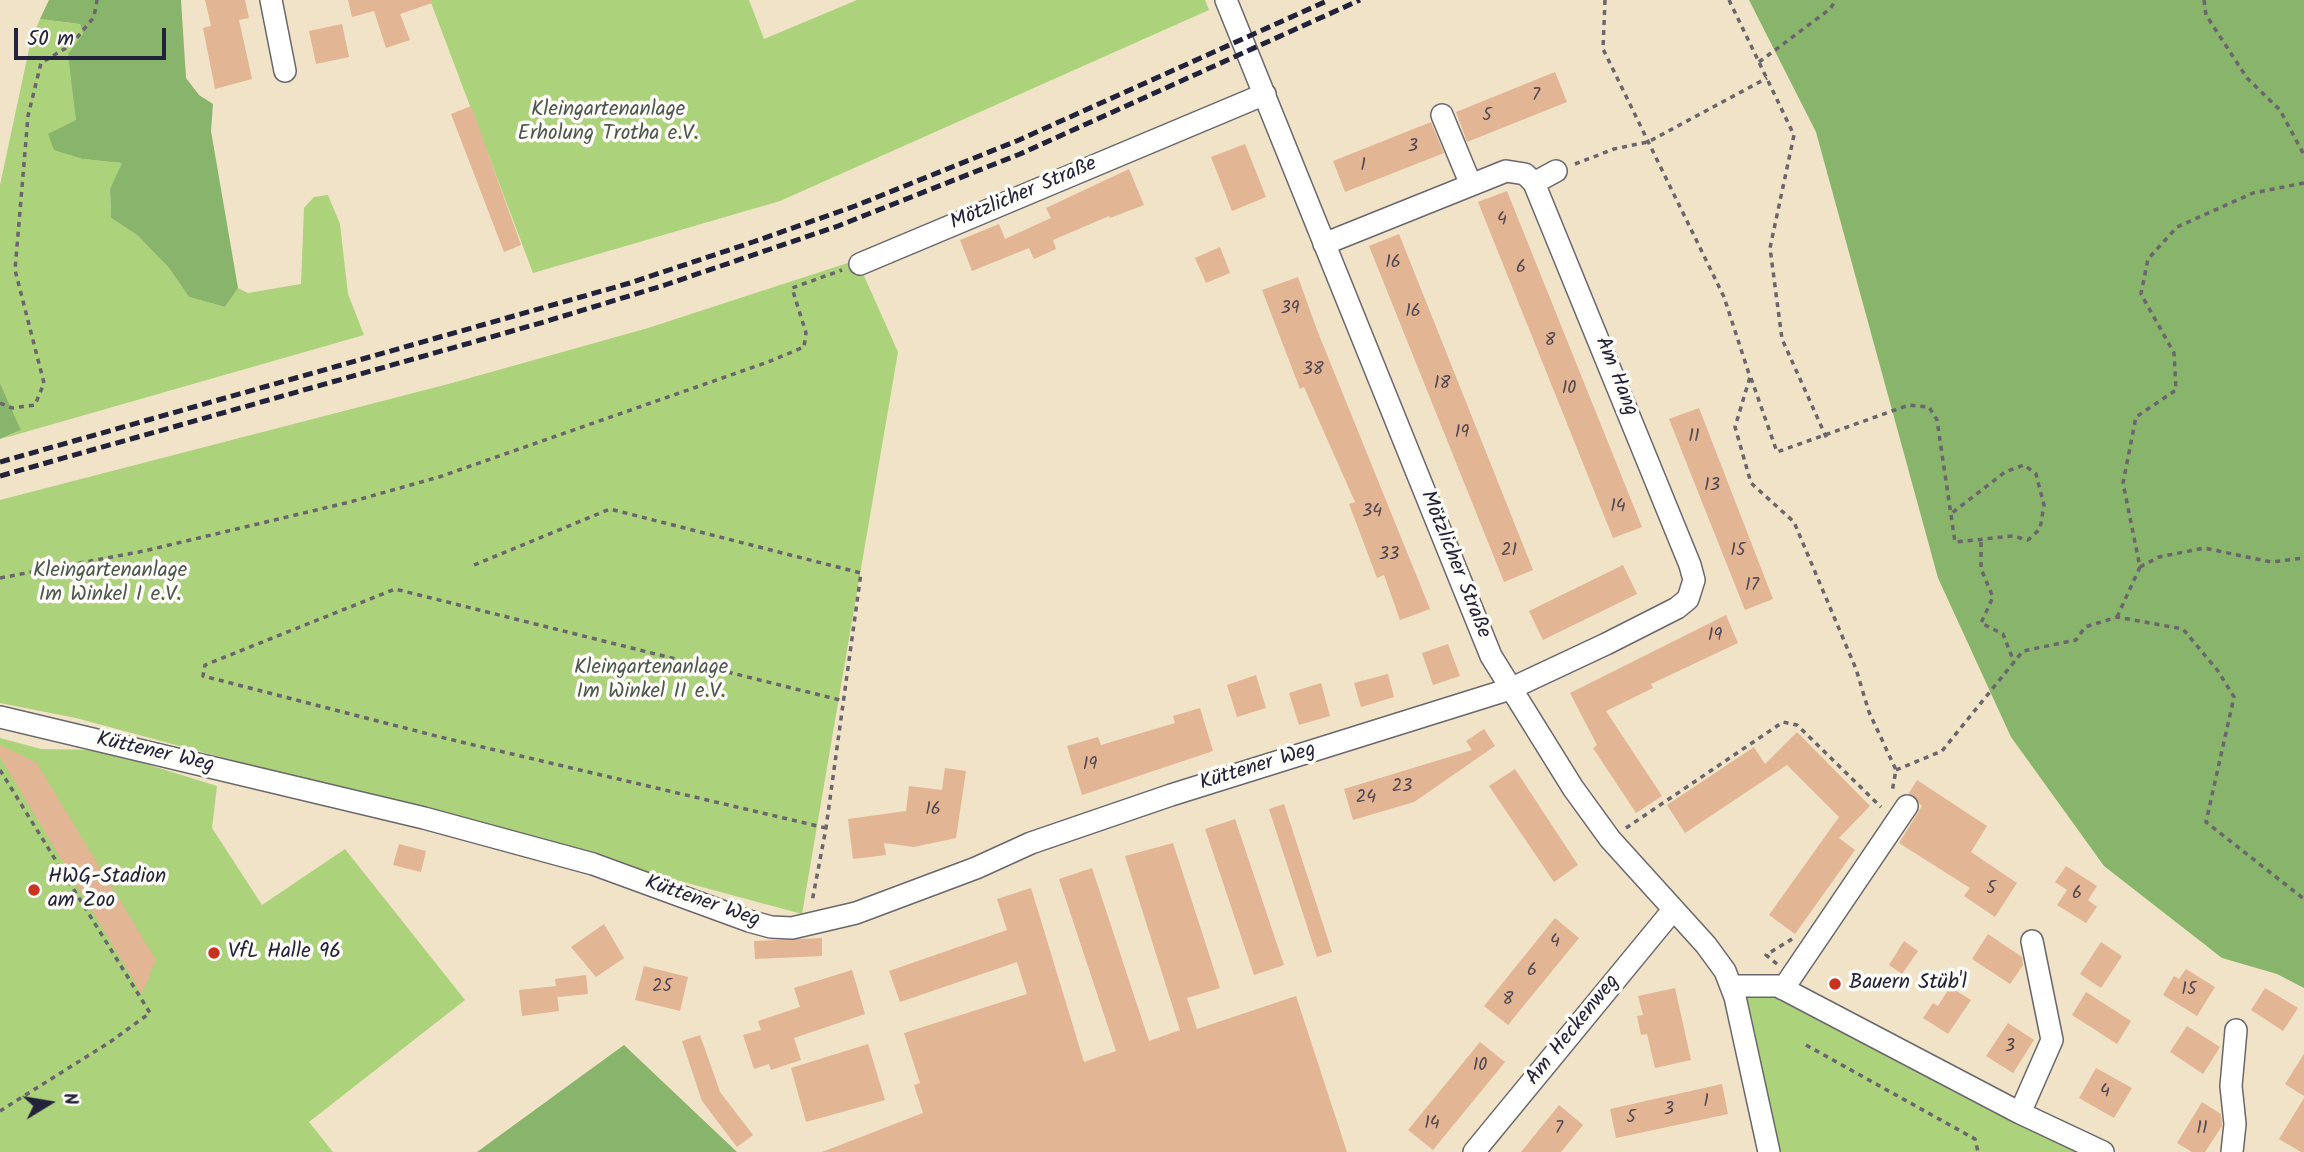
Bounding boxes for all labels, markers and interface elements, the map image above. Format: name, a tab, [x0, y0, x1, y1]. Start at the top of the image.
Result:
scale bar	[18, 14, 170, 58]
text: 50 m	[27, 23, 74, 56]
house number: 7	[1532, 86, 1540, 108]
park label: Kleingartenanlage Erholung Trotha e.V.	[518, 98, 698, 148]
house number: 5	[1482, 106, 1492, 128]
house number: 3	[1408, 137, 1418, 159]
street label: Mötzlicher Straße	[947, 153, 1101, 237]
house number: 1	[1360, 156, 1366, 178]
house number: 4	[1497, 210, 1507, 232]
house number: 16	[1385, 253, 1401, 275]
house number: 6	[1516, 258, 1526, 280]
house number: 39	[1280, 299, 1300, 321]
house number: 16	[1405, 302, 1421, 324]
house number: 8	[1545, 331, 1555, 353]
street label: Am Hang	[1588, 334, 1642, 420]
house number: 38	[1302, 360, 1324, 382]
house number: 18	[1434, 374, 1450, 396]
house number: 10	[1562, 379, 1576, 401]
house number: 19	[1455, 423, 1469, 445]
house number: 11	[1688, 427, 1700, 449]
house number: 13	[1704, 476, 1720, 498]
street label: Mötzlicher Straße	[1413, 488, 1495, 642]
house number: 14	[1610, 497, 1626, 519]
house number: 34	[1362, 502, 1382, 524]
house number: 21	[1501, 541, 1517, 563]
house number: 15	[1730, 541, 1746, 563]
house number: 33	[1379, 545, 1399, 567]
park label: Kleingartenanlage Im Winkel I e.V.	[33, 559, 187, 609]
house number: 17	[1745, 576, 1759, 598]
house number: 19	[1708, 626, 1722, 648]
park label: Kleingartenanlage Im Winkel II e.V.	[574, 656, 728, 706]
street label: Küttener Weg	[94, 728, 216, 780]
street label: Küttener Weg	[1197, 738, 1319, 798]
house number: 19	[1083, 755, 1097, 777]
house number: 23	[1392, 777, 1412, 799]
house number: 24	[1356, 788, 1376, 810]
house number: 16	[925, 800, 941, 822]
place label: HWG-Stadion am Zoo	[48, 865, 166, 915]
street label: Küttener Weg	[641, 872, 763, 934]
house number: 5	[1986, 879, 1996, 901]
marker: HWG-Stadion am Zoo	[26, 882, 42, 898]
house number: 6	[2072, 884, 2082, 906]
house number: 4	[1550, 932, 1560, 954]
place label: VfL Halle 96	[228, 940, 341, 966]
marker: VfL Halle 96	[206, 945, 222, 961]
house number: 6	[1527, 961, 1537, 983]
street label: Am Heckenweg	[1522, 971, 1626, 1091]
place label: Bauern Stüb'l	[1849, 971, 1967, 997]
marker: Bauern Stüb'l	[1827, 976, 1843, 992]
house number: 25	[652, 977, 672, 999]
house number: 15	[2181, 980, 2197, 1002]
house number: 8	[1503, 990, 1513, 1012]
house number: 3	[2005, 1037, 2015, 1059]
house number: 10	[1473, 1056, 1487, 1078]
north arrow	[14, 1068, 84, 1138]
house number: 4	[2100, 1082, 2110, 1104]
text: N	[54, 1090, 85, 1108]
house number: 1	[1703, 1092, 1709, 1114]
house number: 3	[1664, 1100, 1674, 1122]
house number: 5	[1626, 1108, 1636, 1130]
house number: 14	[1424, 1114, 1440, 1136]
house number: 7	[1555, 1119, 1563, 1141]
house number: 11	[2196, 1119, 2208, 1141]

